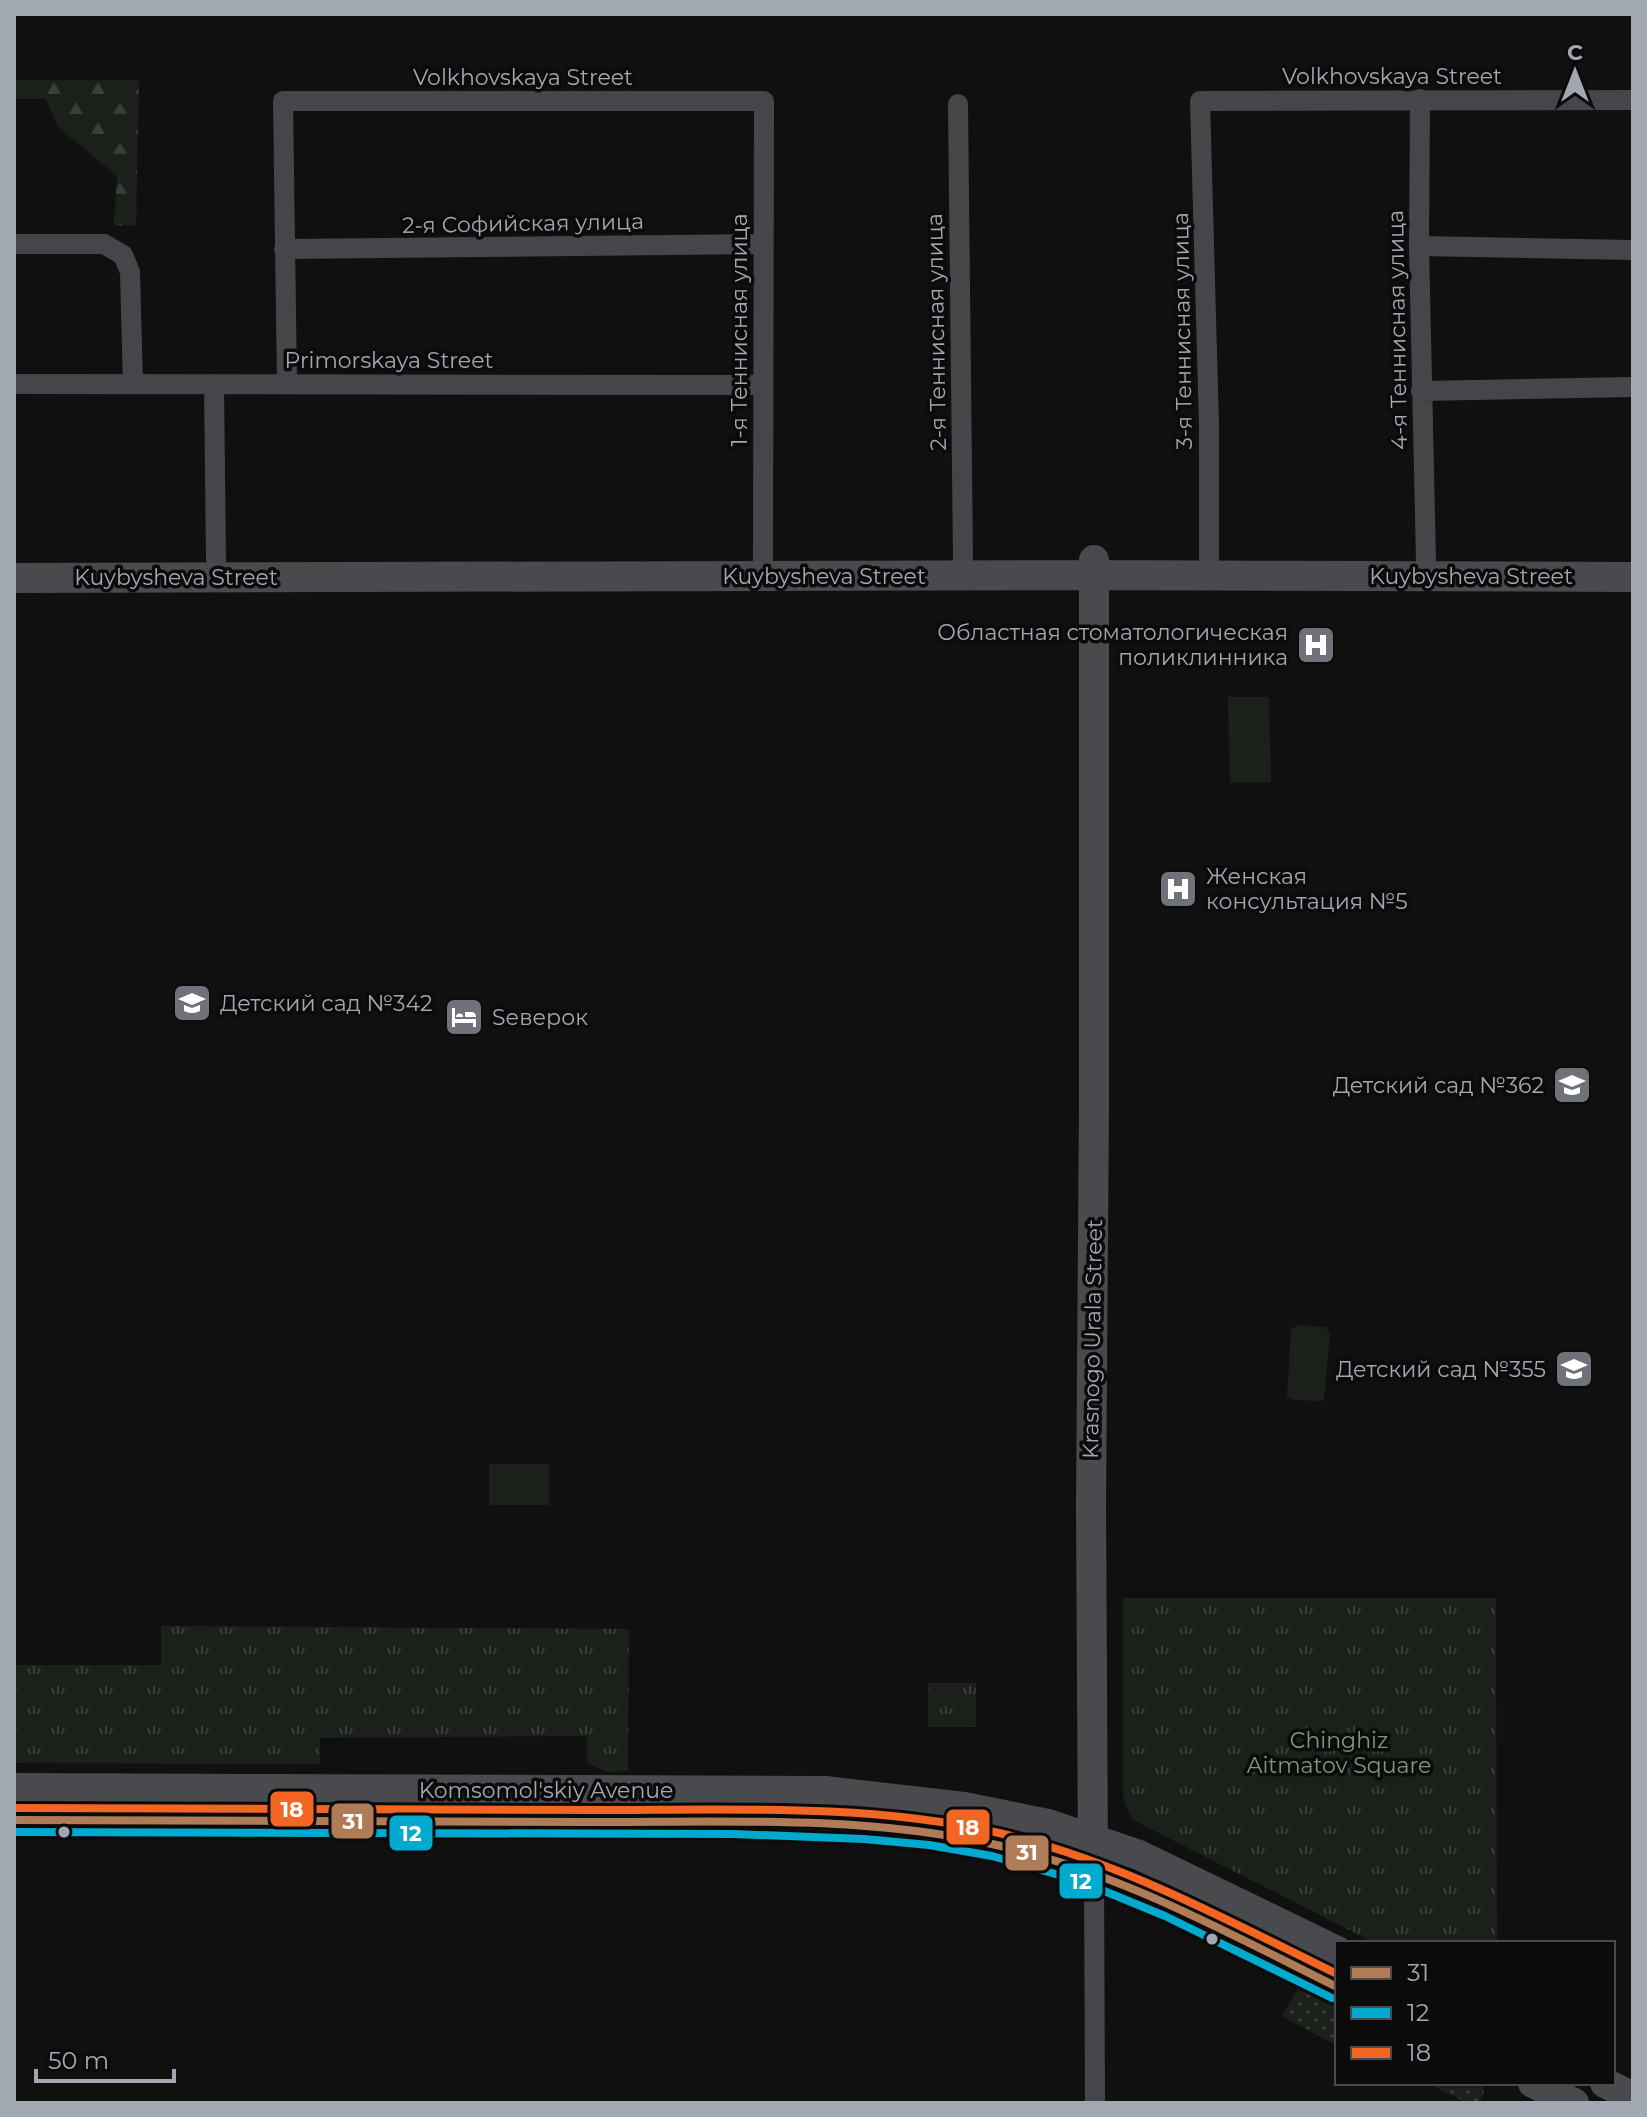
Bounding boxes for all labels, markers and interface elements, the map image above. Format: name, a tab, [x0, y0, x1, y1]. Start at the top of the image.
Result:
north arrow	[1535, 32, 1615, 112]
text: С	[1567, 39, 1583, 66]
street label: Volkhovskaya Street	[1282, 63, 1502, 90]
street label: Volkhovskaya Street	[413, 64, 633, 91]
street label: 2-я Софийская улица	[402, 208, 644, 239]
street label: 4-я Теннисная улица	[1382, 210, 1413, 450]
street label: 3-я Теннисная улица	[1167, 212, 1198, 450]
street label: 2-я Теннисная улица	[921, 213, 952, 451]
street label: 1-я Теннисная улица	[726, 214, 753, 446]
street label: Primorskaya Street	[285, 347, 493, 374]
street label: Kuybysheva Street	[722, 563, 926, 590]
street label: Kuybysheva Street	[1369, 563, 1573, 590]
street label: Kuybysheva Street	[74, 564, 278, 591]
place label: Областная стоматологическая поликлинника	[937, 619, 1288, 671]
hospital icon: Областная стоматологическая поликлинника	[1295, 624, 1337, 666]
place label: Женская консультация №5	[1206, 863, 1408, 915]
hospital icon: Женская консультация №5	[1157, 868, 1199, 910]
school or university icon: Детский сад №342	[171, 982, 213, 1024]
place label: Детский сад №342	[220, 990, 432, 1017]
hotel icon: Sеверок	[443, 996, 485, 1038]
place label: Sеверок	[492, 1004, 588, 1031]
school or university icon: Детский сад №362	[1551, 1064, 1593, 1106]
place label: Детский сад №362	[1333, 1072, 1544, 1099]
street label: Krasnogo Urala Street	[1077, 1219, 1108, 1459]
school or university icon: Детский сад №355	[1553, 1348, 1595, 1390]
place label: Детский сад №355	[1336, 1356, 1546, 1383]
park label: Chinghiz Aitmatov Square	[1247, 1727, 1431, 1779]
street label: Komsomol'skiy Avenue	[419, 1777, 673, 1804]
line badge: 18	[269, 1790, 315, 1828]
text: 18	[280, 1796, 304, 1823]
line badge: 31	[330, 1802, 375, 1840]
text: 31	[341, 1808, 364, 1835]
line badge: 18	[945, 1808, 991, 1846]
line badge: 12	[388, 1814, 434, 1852]
text: 18	[956, 1814, 980, 1841]
text: 12	[400, 1820, 422, 1847]
unlabelled marker	[56, 1824, 72, 1840]
line badge: 31	[1004, 1834, 1050, 1872]
text: 31	[1015, 1839, 1038, 1866]
line badge: 12	[1058, 1862, 1104, 1900]
text: 12	[1070, 1868, 1092, 1895]
unlabelled marker	[1204, 1931, 1220, 1947]
legend	[1335, 1941, 1615, 2085]
text: 31	[1407, 1958, 1429, 1987]
text: 12	[1407, 1998, 1429, 2027]
scale bar	[36, 2033, 174, 2083]
text: 18	[1407, 2038, 1431, 2067]
text: 50 m	[48, 2046, 109, 2075]

